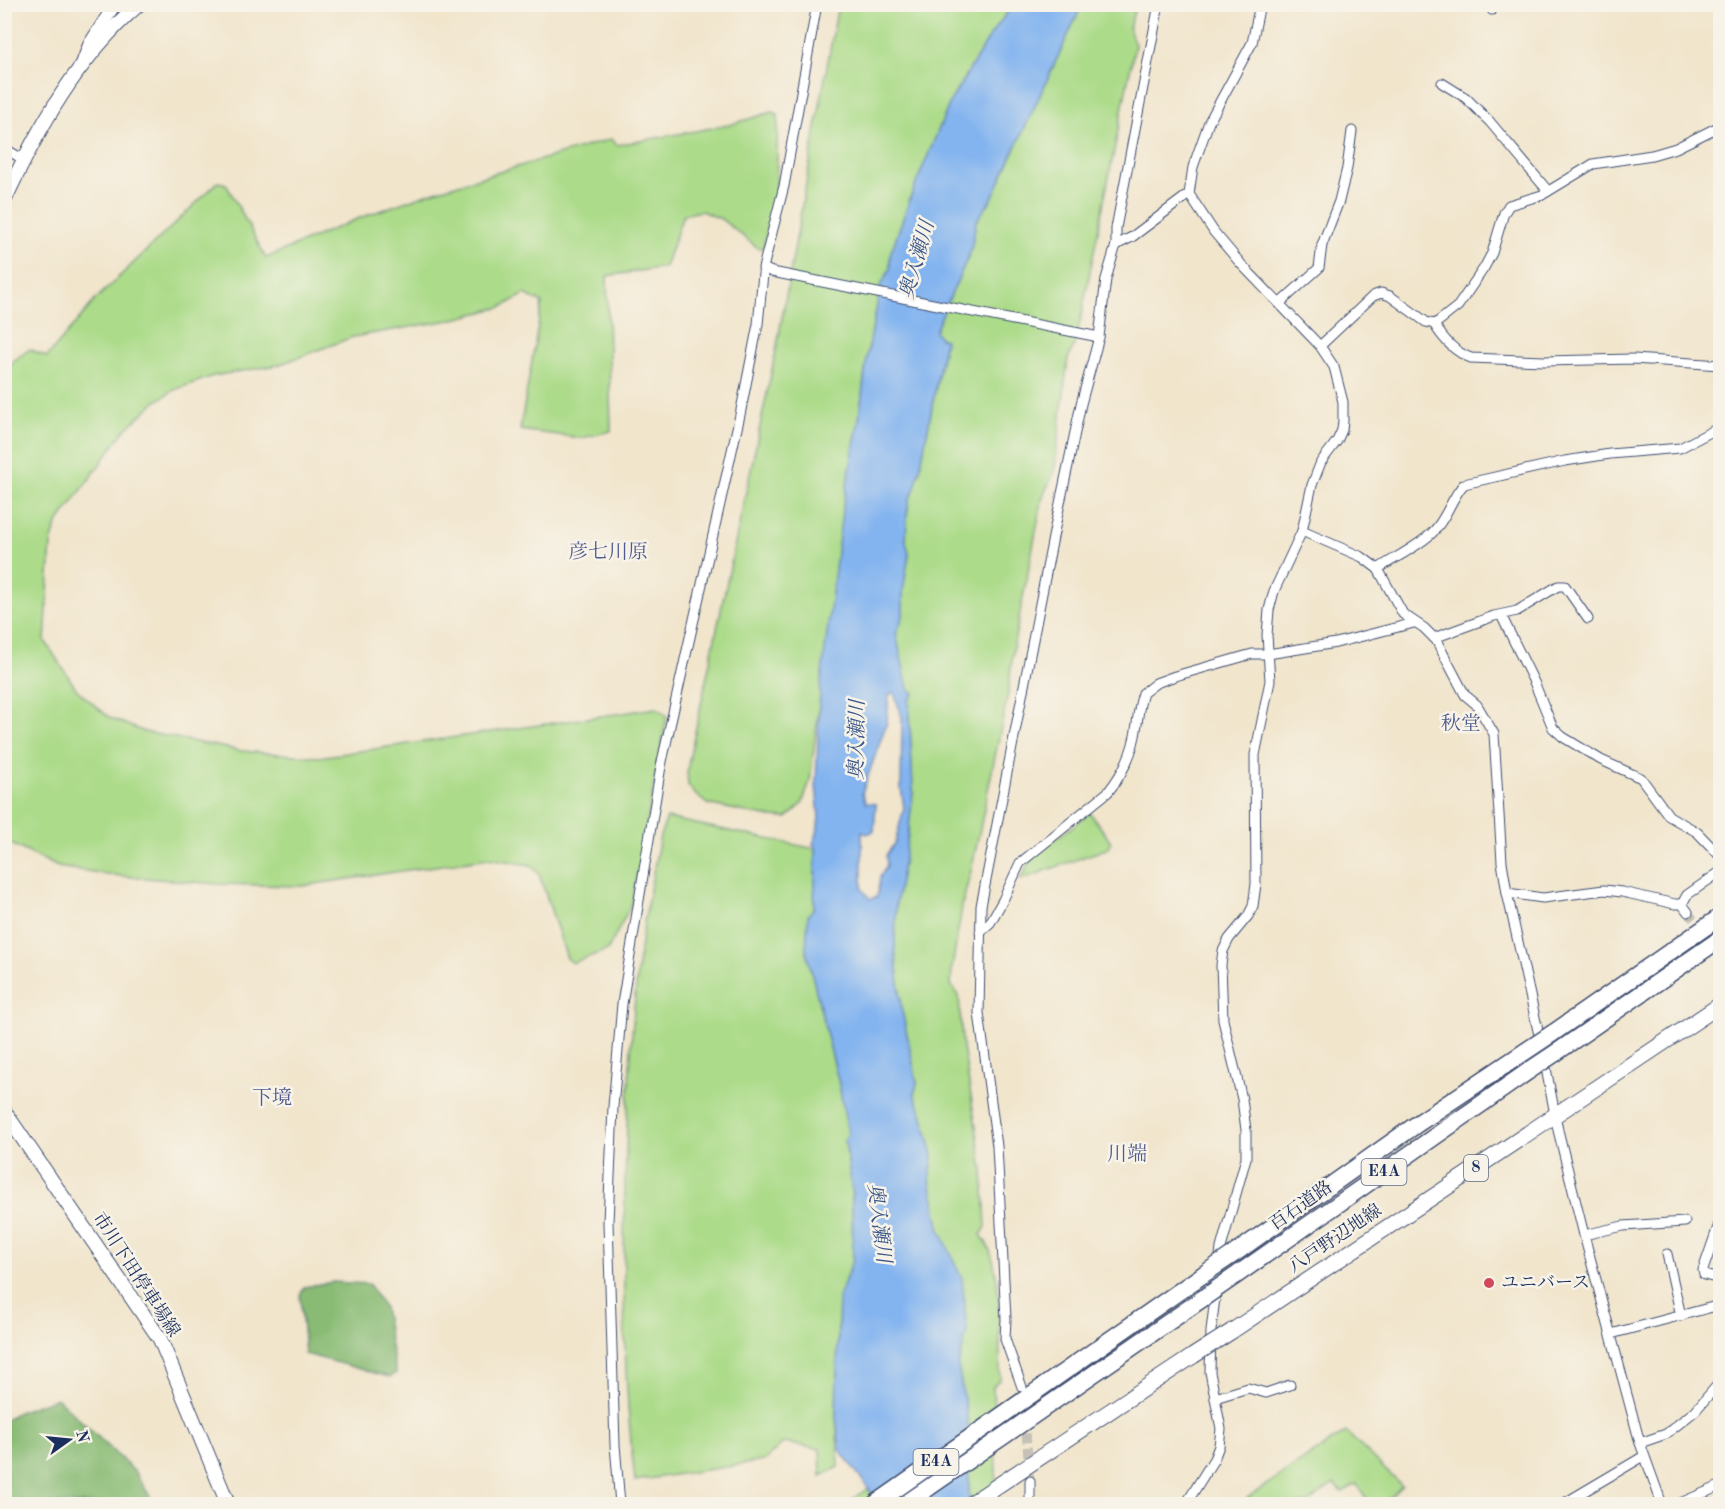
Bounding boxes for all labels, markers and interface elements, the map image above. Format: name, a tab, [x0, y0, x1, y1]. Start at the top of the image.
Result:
water label: 奥入瀬川	[895, 216, 939, 301]
district label: 彦七川原	[568, 541, 648, 563]
water label: 奥入瀬川	[845, 698, 869, 780]
district label: 秋堂	[1441, 713, 1481, 735]
district label: 下境	[252, 1087, 292, 1109]
district label: 川端	[1107, 1143, 1147, 1165]
road number: 8	[1464, 1155, 1488, 1181]
road number: E4A	[1362, 1159, 1406, 1185]
street label: 百石道路	[1265, 1176, 1336, 1234]
water label: 奥入瀬川	[863, 1182, 895, 1266]
street label: 八戸野辺地線	[1284, 1200, 1385, 1277]
street label: 市川下田停車場線	[89, 1209, 184, 1340]
place label: ユニバース	[1501, 1274, 1590, 1292]
marker: ユニバース	[1482, 1276, 1496, 1290]
north arrow	[39, 1410, 99, 1470]
text: N	[72, 1429, 91, 1445]
road number: E4A	[914, 1449, 958, 1475]

